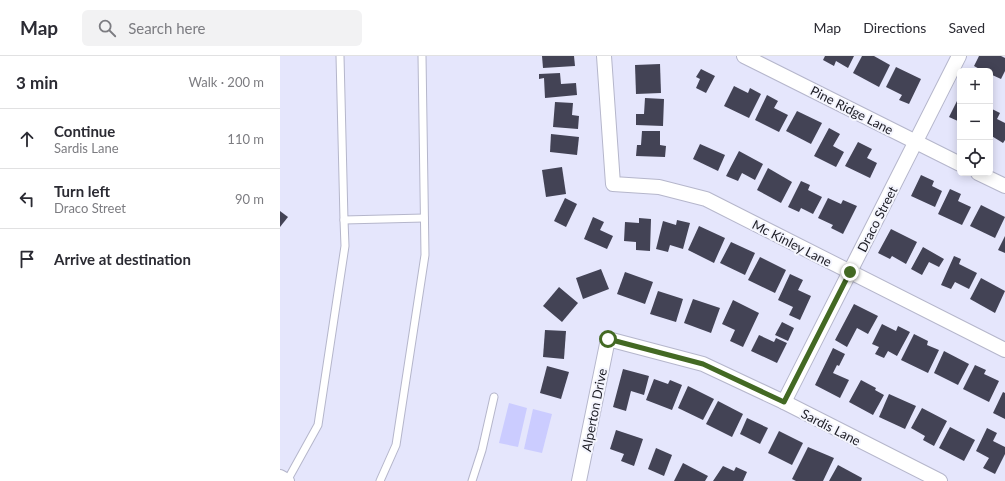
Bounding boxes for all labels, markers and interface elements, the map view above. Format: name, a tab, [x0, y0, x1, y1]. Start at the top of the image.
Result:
search box	[82, 10, 362, 46]
text: Map	[20, 16, 58, 39]
icon: search	[96, 17, 118, 39]
text: Search here	[128, 19, 206, 37]
text: Map	[814, 19, 841, 36]
text: Directions	[863, 19, 926, 36]
text: Saved	[948, 19, 985, 36]
map controls	[957, 68, 993, 176]
button: +	[957, 68, 993, 104]
text: 3 min	[16, 72, 58, 93]
text: Walk · 200 m	[188, 74, 264, 90]
street label: Pine Ridge Lane	[808, 82, 896, 138]
button: −	[957, 104, 993, 140]
text: Continue	[54, 122, 115, 140]
icon: ahead	[16, 128, 38, 150]
text: 110 m	[227, 131, 264, 147]
text: Sardis Lane	[54, 140, 119, 156]
button: locate	[957, 140, 993, 176]
text: Turn left	[54, 182, 110, 200]
street label: Draco Street	[854, 183, 901, 255]
icon: left	[16, 188, 38, 210]
text: 90 m	[235, 191, 264, 207]
text: Draco Street	[54, 200, 126, 216]
street label: Mc Kinley Lane	[750, 216, 835, 270]
icon: arrive	[16, 248, 38, 270]
text: Arrive at destination	[54, 250, 191, 268]
route end	[841, 263, 859, 281]
route start	[599, 330, 617, 348]
street label: Alperton Drive	[578, 367, 610, 453]
street label: Sardis Lane	[799, 405, 863, 449]

